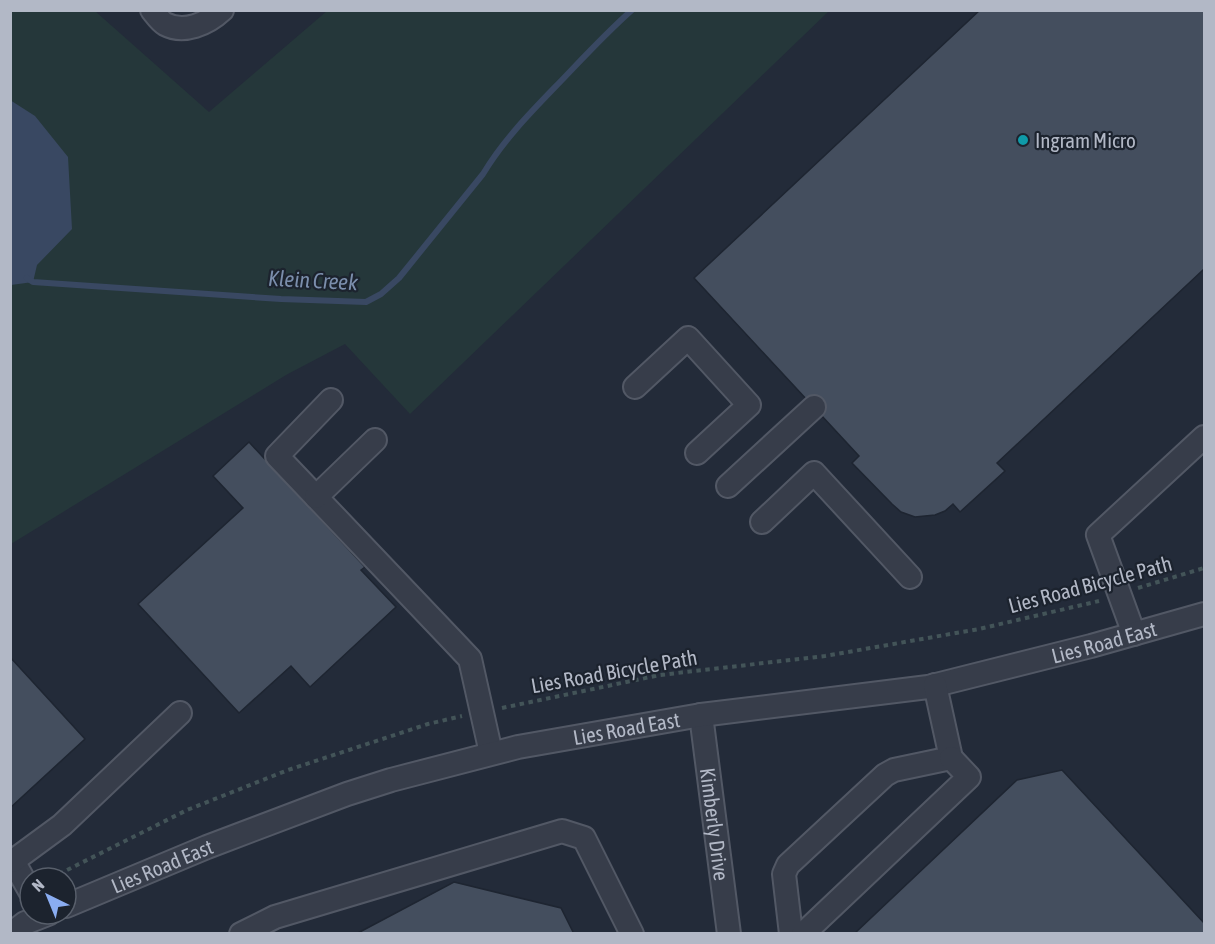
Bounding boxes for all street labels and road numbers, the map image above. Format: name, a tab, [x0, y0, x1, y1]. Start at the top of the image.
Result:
street label: Lies Road Bicycle Path	[1006, 551, 1174, 617]
street label: Lies Road East	[1049, 616, 1159, 668]
street label: Lies Road Bicycle Path	[529, 645, 699, 697]
street label: Lies Road East	[571, 707, 682, 749]
street label: Kimberly Drive	[696, 766, 734, 882]
street label: Lies Road East	[107, 834, 216, 898]

